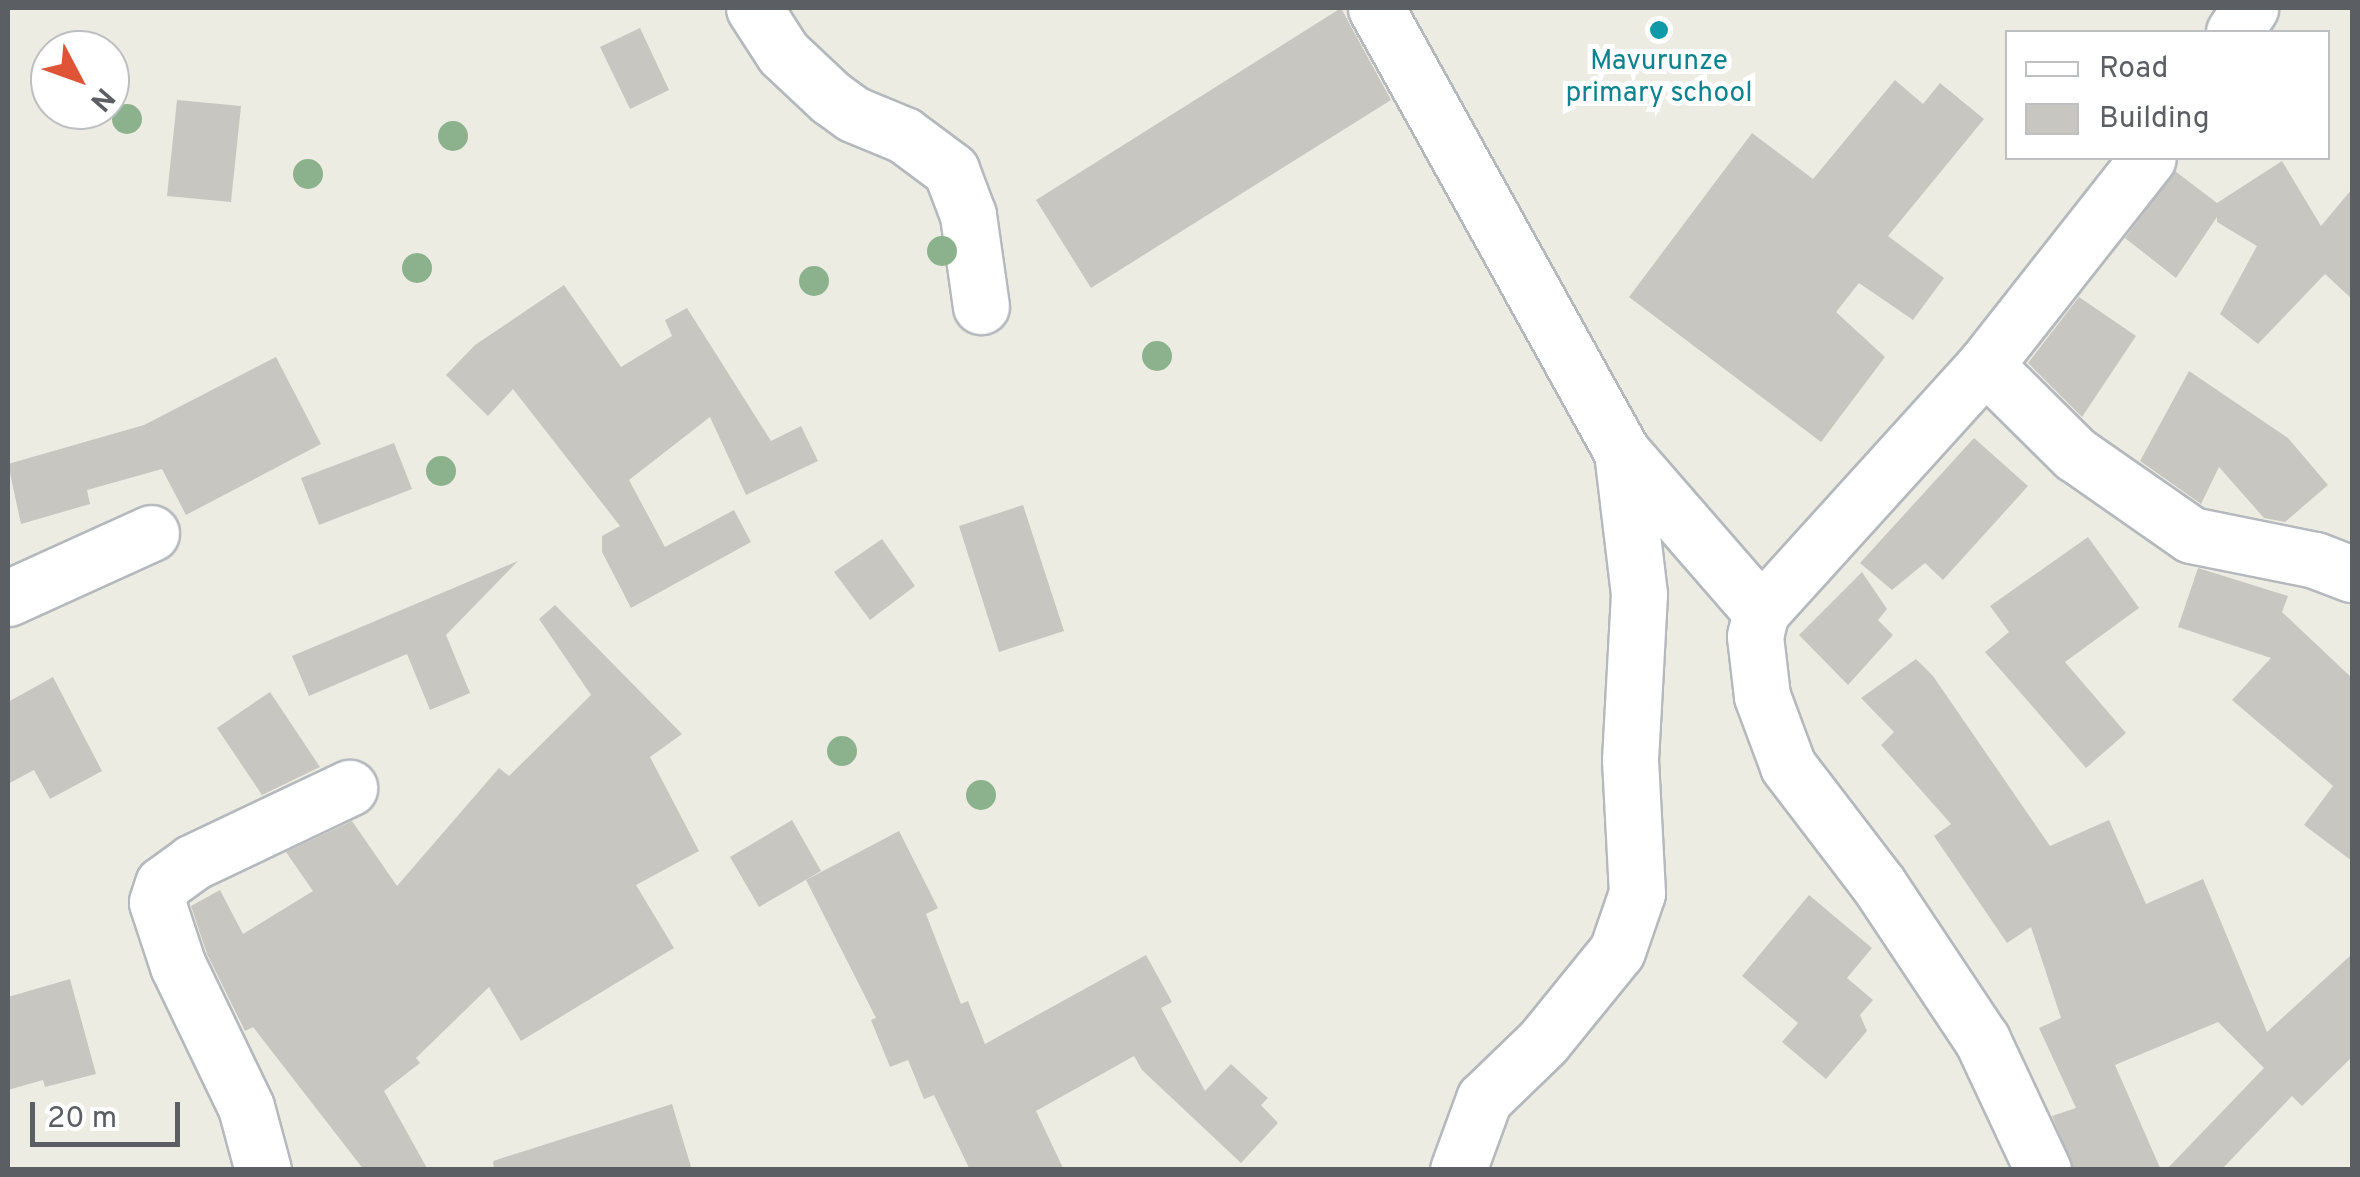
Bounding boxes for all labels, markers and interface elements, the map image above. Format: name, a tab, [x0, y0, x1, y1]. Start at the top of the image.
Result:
marker: Mavurunze primary school	[1648, 19, 1670, 41]
north arrow	[30, 30, 130, 130]
legend	[2005, 30, 2330, 160]
place label: Mavurunze primary school	[1565, 45, 1753, 111]
text: Road	[2099, 51, 2168, 88]
text: N	[81, 79, 121, 118]
text: Building	[2099, 101, 2210, 138]
scale bar	[35, 1082, 185, 1144]
text: 20 m	[47, 1101, 117, 1138]

